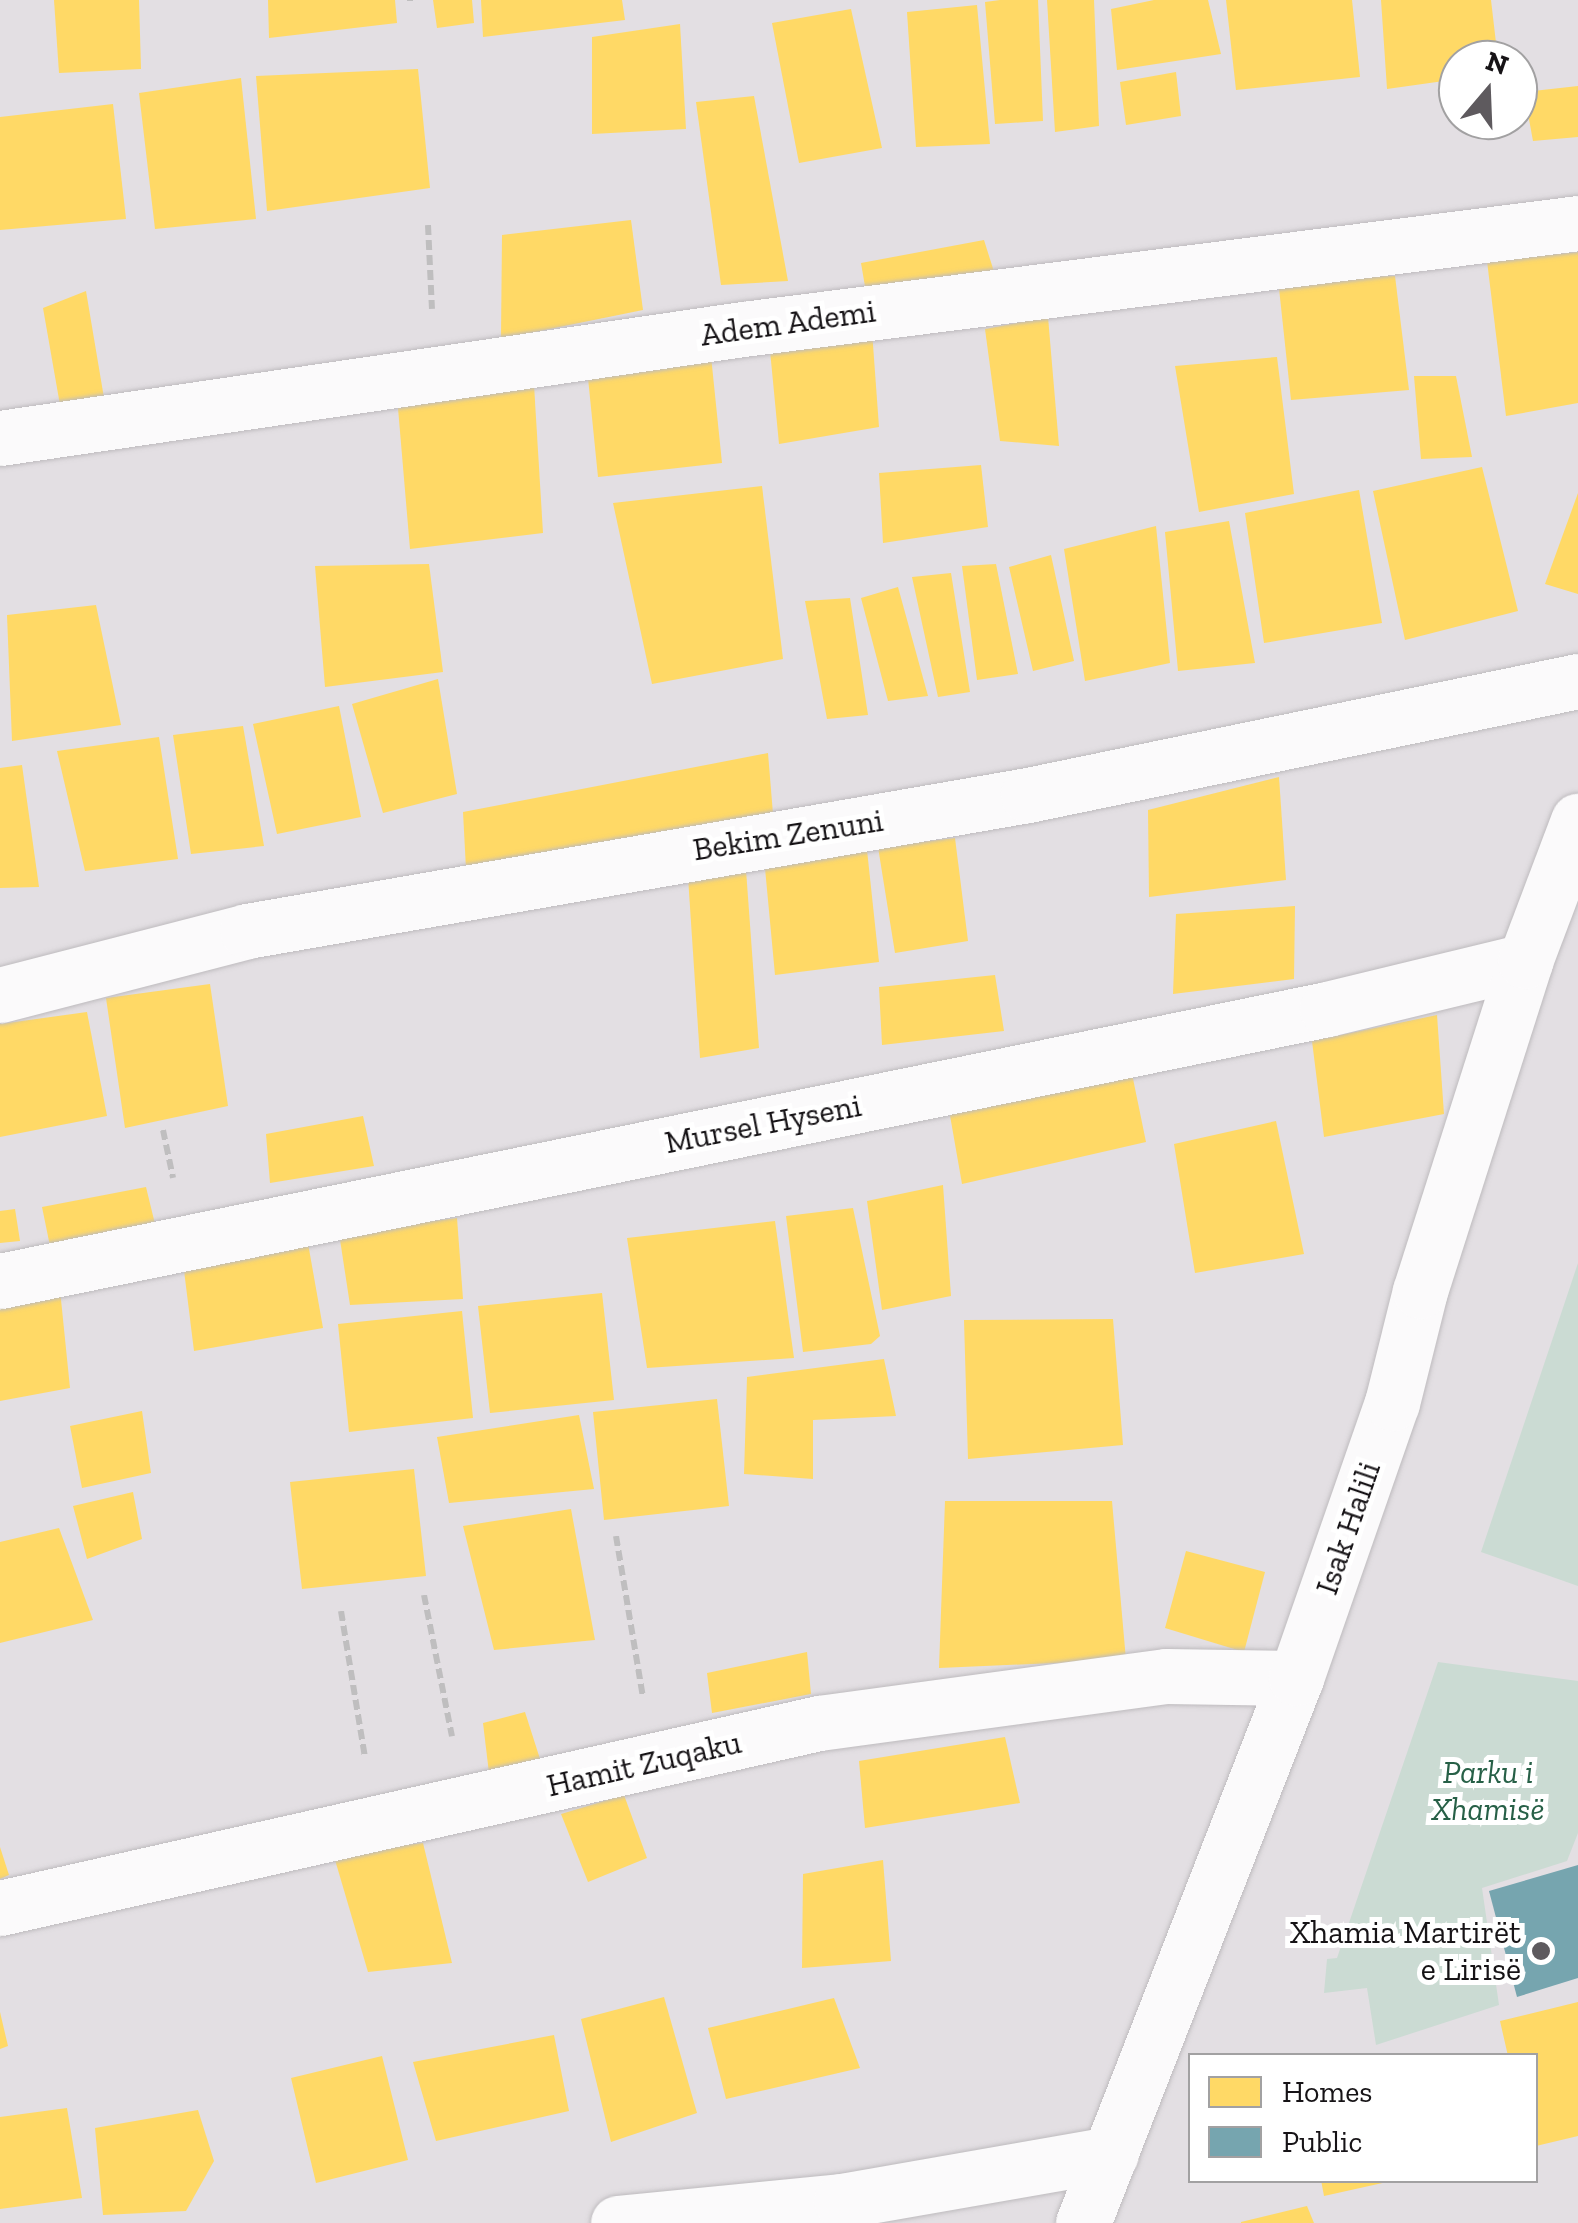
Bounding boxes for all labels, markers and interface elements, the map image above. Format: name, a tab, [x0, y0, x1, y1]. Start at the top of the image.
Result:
north arrow	[1438, 40, 1538, 140]
text: N	[1482, 44, 1513, 82]
street label: Adem Ademi	[698, 292, 878, 354]
street label: Bekim Zenuni	[690, 801, 886, 869]
street label: Mursel Hyseni	[662, 1086, 864, 1162]
street label: Isak Halili	[1307, 1457, 1389, 1599]
street label: Hamit Zuqaku	[543, 1723, 745, 1805]
park label: Parku i Xhamisë	[1432, 1754, 1544, 1829]
place label: Xhamia Martirët e Lirisë	[1290, 1914, 1521, 1989]
marker: Xhamia Martirët e Lirisë	[1530, 1940, 1552, 1962]
legend	[1188, 2053, 1538, 2183]
text: Homes	[1282, 2074, 1372, 2110]
text: Public	[1282, 2124, 1362, 2160]

